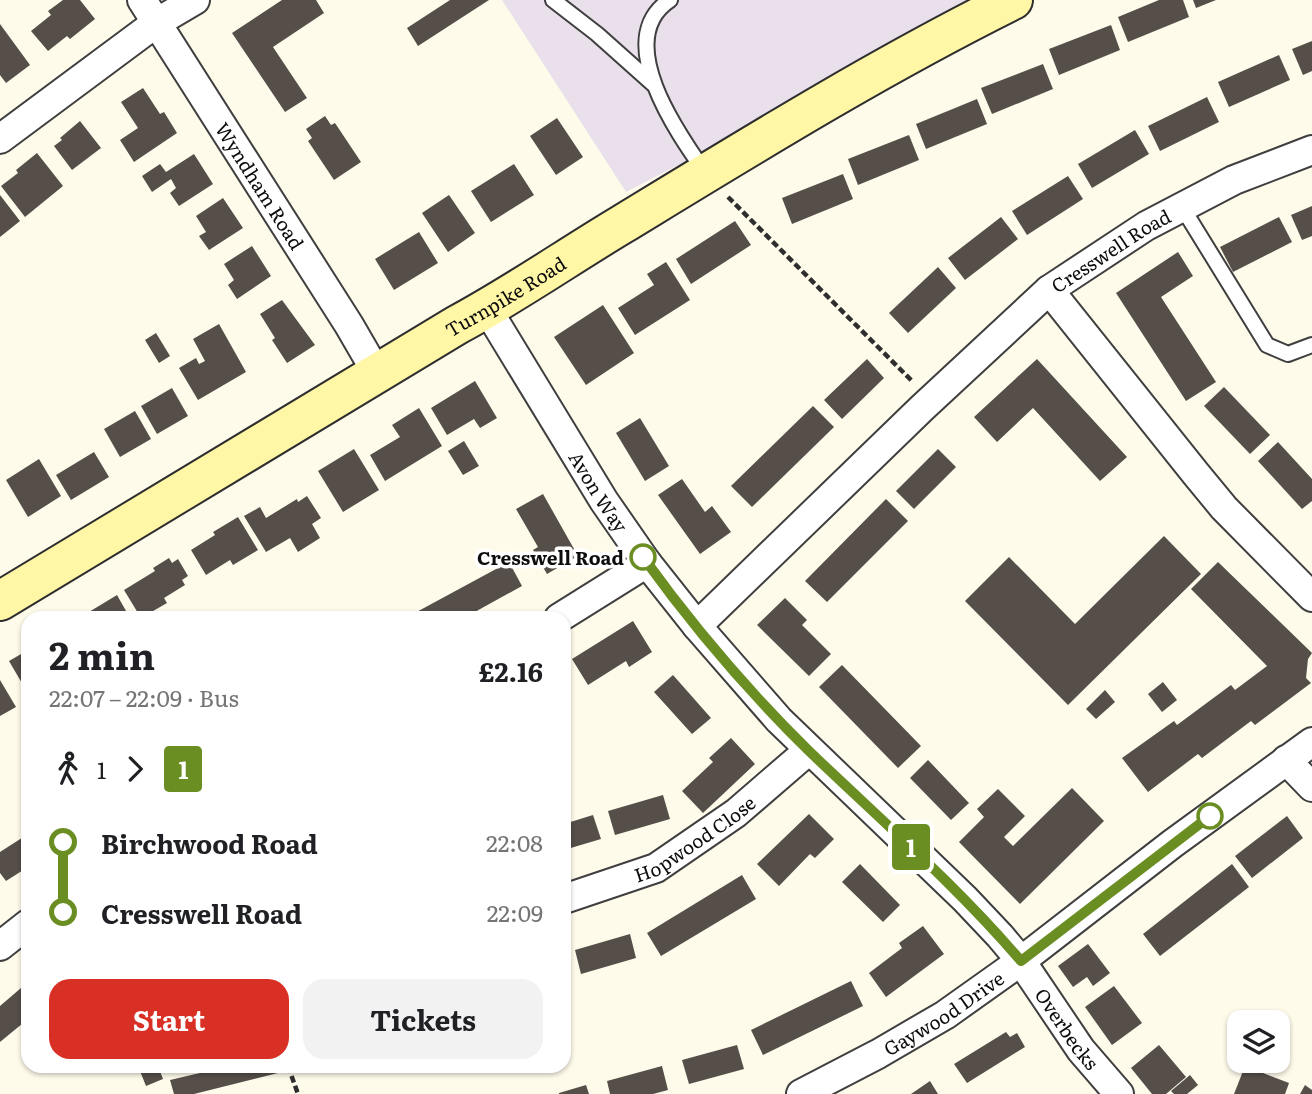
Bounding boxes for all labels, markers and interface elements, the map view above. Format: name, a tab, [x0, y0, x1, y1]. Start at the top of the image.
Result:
street label: Wyndham Road	[209, 116, 311, 255]
street label: Cresswell Road	[1045, 201, 1176, 299]
street label: Turnpike Road	[439, 249, 571, 343]
street label: Avon Way	[563, 446, 635, 538]
place label: Cresswell Road	[477, 543, 624, 571]
marker: Cresswell Road	[630, 544, 656, 570]
text: 2 min	[49, 625, 155, 682]
text: £2.16	[479, 651, 543, 690]
text: 22:07 – 22:09 · Bus	[49, 680, 239, 714]
icon: walk	[49, 750, 87, 788]
icon: forward	[116, 750, 154, 788]
text: 1	[178, 751, 188, 786]
text: 1	[97, 752, 106, 786]
street label: Hopwood Close	[630, 788, 761, 888]
unlabelled marker	[1197, 803, 1223, 829]
text: Birchwood Road	[101, 823, 318, 862]
line badge: 1	[888, 824, 934, 870]
text: 22:08	[486, 825, 543, 859]
text: 1	[906, 829, 916, 864]
text: Cresswell Road	[101, 893, 302, 932]
text: 22:09	[487, 895, 543, 929]
street label: Gaywood Drive	[878, 964, 1009, 1062]
button: Start	[49, 979, 289, 1059]
button: Tickets	[303, 979, 543, 1059]
street label: Overbecks	[1029, 982, 1106, 1076]
map controls	[1227, 1010, 1290, 1073]
button: layers	[1227, 1010, 1290, 1073]

